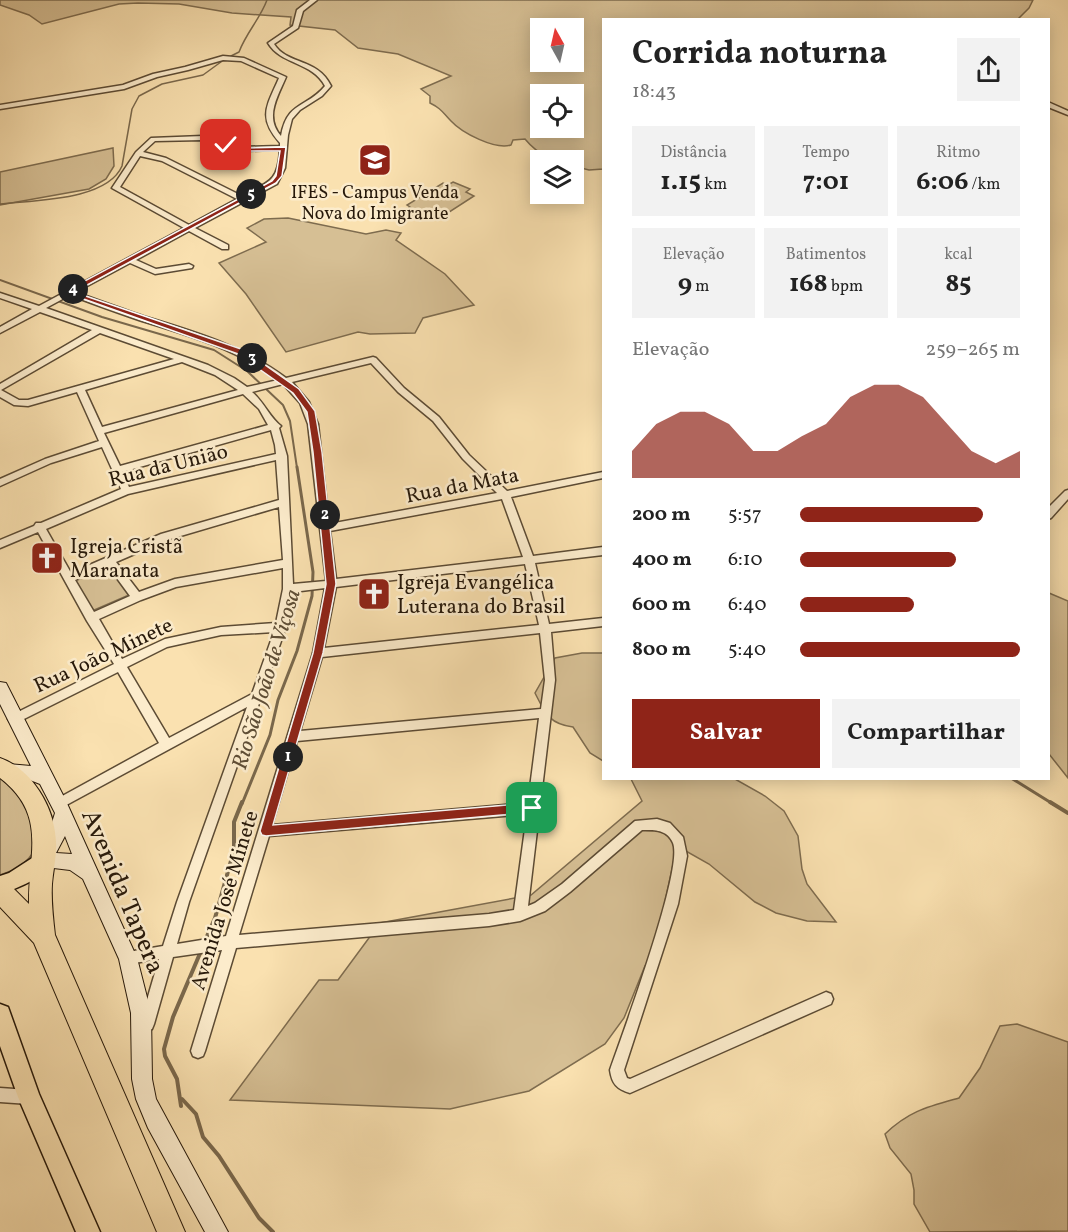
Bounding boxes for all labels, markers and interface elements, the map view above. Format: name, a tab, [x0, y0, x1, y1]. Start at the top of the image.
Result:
north arrow	[530, 18, 584, 72]
map controls	[530, 18, 584, 204]
text: Corrida noturna	[632, 32, 887, 78]
button: share	[957, 38, 1020, 101]
text: 18:43	[632, 78, 676, 106]
button: locate	[530, 84, 584, 138]
pin	[200, 119, 251, 170]
icon: check	[209, 128, 242, 161]
school or university icon: IFES - Campus Venda Nova do Imigrante	[357, 142, 393, 178]
text: Distância	[660, 142, 727, 164]
text: Tempo	[802, 142, 850, 164]
text: Ritmo	[936, 142, 980, 164]
button: layers	[530, 150, 584, 204]
text: 1.15	[660, 164, 701, 200]
text: 7:01	[803, 164, 849, 200]
text: 6:06	[916, 164, 968, 200]
text: km	[701, 174, 727, 196]
text: /km	[968, 174, 1000, 196]
pin: 5	[236, 179, 266, 209]
place label: IFES - Campus Venda Nova do Imigrante	[291, 181, 459, 227]
text: 5	[247, 183, 255, 205]
text: Elevação	[663, 244, 725, 266]
text: Batimentos	[786, 244, 866, 266]
text: kcal	[944, 244, 973, 266]
text: 9	[678, 266, 692, 302]
text: 168	[789, 266, 828, 302]
text: 85	[945, 266, 971, 302]
pin: 4	[58, 274, 88, 304]
text: m	[692, 276, 710, 298]
text: bpm	[828, 276, 863, 298]
text: 4	[68, 278, 78, 300]
text: Elevação	[632, 336, 709, 364]
text: 259–265 m	[926, 336, 1020, 364]
pin: 3	[237, 343, 267, 373]
text: 3	[248, 347, 256, 369]
street label: Rua da União	[106, 438, 231, 495]
street label: Rua da Mata	[403, 461, 521, 512]
pin: 2	[310, 500, 340, 530]
text: 200 m	[632, 501, 690, 529]
text: 5:57	[728, 501, 762, 529]
text: 2	[321, 504, 329, 526]
place label: Igreja Cristã Maranata	[70, 533, 183, 586]
church icon: Igreja Cristã Maranata	[29, 540, 65, 576]
text: 400 m	[632, 546, 692, 574]
text: 6:10	[728, 546, 763, 574]
place label: Igreja Evangélica Luterana do Brasil	[397, 569, 565, 622]
church icon: Igreja Evangélica Luterana do Brasil	[356, 576, 392, 612]
water label: Rio São João de Viçosa	[225, 586, 310, 774]
text: 600 m	[632, 591, 691, 619]
text: 6:40	[728, 591, 766, 619]
street label: Rua João Minete	[29, 611, 178, 701]
text: 800 m	[632, 636, 691, 664]
text: 5:40	[728, 636, 766, 664]
button: Salvar	[632, 699, 820, 768]
button: Compartilhar	[832, 699, 1020, 768]
pin: 1	[273, 742, 303, 772]
text: 1	[285, 746, 291, 768]
pin	[506, 782, 557, 833]
icon: arrive	[515, 791, 548, 824]
street label: Avenida Tapera	[71, 804, 173, 980]
street label: Avenida José Minete	[184, 807, 267, 994]

